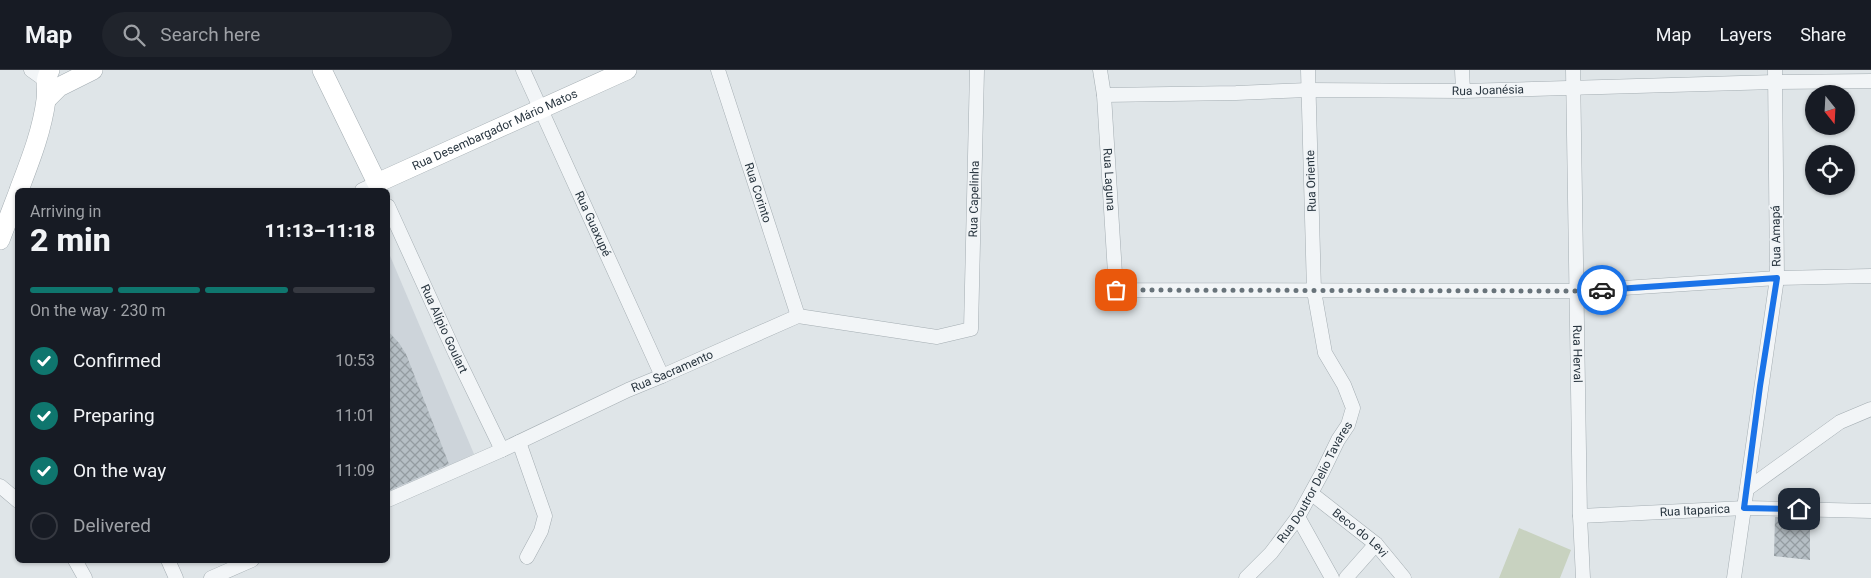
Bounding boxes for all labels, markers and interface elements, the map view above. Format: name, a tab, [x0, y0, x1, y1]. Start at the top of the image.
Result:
search box	[102, 12, 452, 57]
text: Map	[25, 21, 72, 49]
icon: search	[120, 21, 148, 49]
text: Search here	[160, 23, 260, 46]
text: Map	[1656, 24, 1691, 45]
text: Layers	[1719, 24, 1772, 45]
text: Share	[1800, 24, 1846, 45]
street label: Rua Joanésia	[1452, 82, 1524, 98]
north arrow	[1805, 85, 1855, 135]
map controls	[1805, 85, 1855, 195]
street label: Rua Desembargador Mário Matos	[410, 86, 580, 173]
button: locate	[1805, 145, 1855, 195]
street label: Rua Laguna	[1100, 148, 1118, 211]
street label: Rua Oriente	[1303, 150, 1319, 212]
street label: Rua Corinto	[742, 161, 774, 225]
street label: Rua Capelinha	[966, 161, 982, 237]
street label: Rua Guaxupé	[572, 189, 614, 259]
text: Arriving in	[30, 202, 101, 221]
street label: Rua Amapá	[1768, 205, 1784, 267]
text: 11:13–11:18	[264, 219, 375, 242]
text: 2 min	[30, 221, 111, 259]
courier	[1577, 265, 1627, 315]
pin	[1095, 269, 1137, 311]
icon: bag	[1102, 276, 1130, 304]
icon: car	[1588, 276, 1616, 304]
street label: Rua Alípio Goulart	[418, 282, 471, 375]
text: On the way · 230 m	[30, 301, 166, 320]
street label: Rua Herval	[1570, 325, 1585, 383]
icon: check	[30, 347, 58, 375]
street label: Rua Sacramento	[629, 347, 715, 395]
text: Confirmed	[73, 349, 161, 372]
text: 10:53	[335, 351, 375, 370]
icon: check	[30, 402, 58, 430]
text: Preparing	[73, 404, 155, 427]
text: 11:01	[335, 406, 375, 425]
street label: Rua Doutror Delio Tavares	[1274, 419, 1355, 546]
icon: check	[30, 457, 58, 485]
text: On the way	[73, 459, 166, 482]
text: 11:09	[335, 461, 375, 480]
pin	[1778, 488, 1820, 530]
icon: home	[1785, 495, 1813, 523]
street label: Rua Itaparica	[1659, 502, 1730, 519]
street label: Beco do Levi	[1330, 506, 1391, 560]
text: Delivered	[73, 514, 151, 537]

